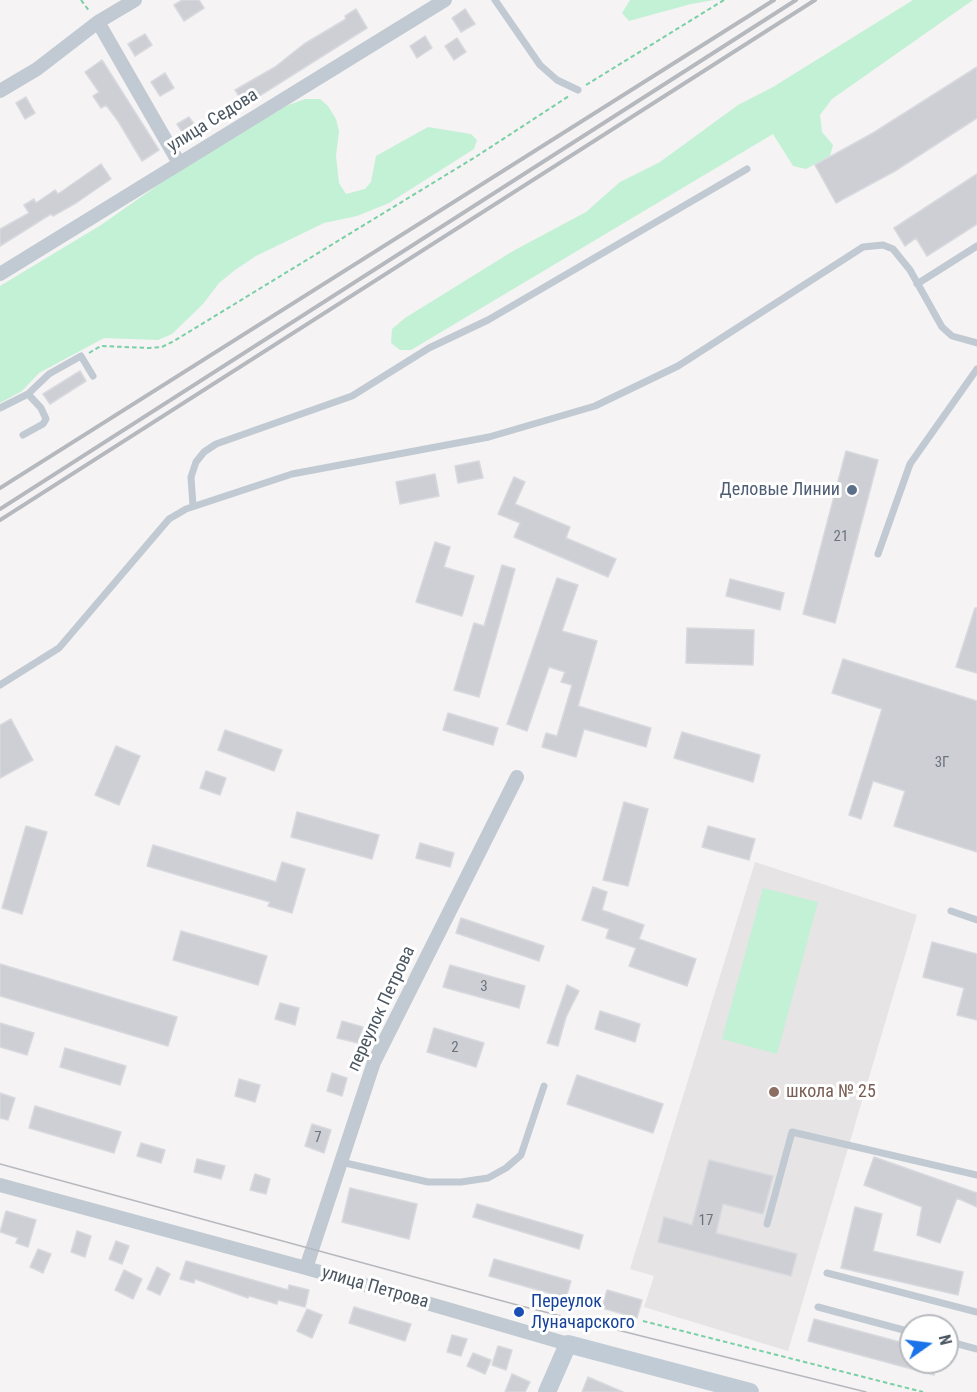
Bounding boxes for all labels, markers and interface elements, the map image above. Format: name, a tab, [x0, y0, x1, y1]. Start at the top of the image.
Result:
street label: улица Седова	[164, 85, 262, 157]
place label: Деловые Линии	[720, 479, 840, 501]
marker: Деловые Линии	[845, 483, 859, 497]
house number: 21	[834, 528, 848, 546]
house number: 3Г	[935, 754, 949, 772]
street label: переулок Петрова	[344, 943, 420, 1075]
house number: 3	[480, 978, 488, 996]
house number: 2	[451, 1039, 459, 1057]
place label: школа № 25	[786, 1081, 876, 1103]
marker: школа № 25	[767, 1085, 781, 1099]
house number: 7	[314, 1129, 322, 1147]
house number: 17	[699, 1212, 713, 1230]
street label: улица Петрова	[319, 1262, 431, 1314]
place label: Переулок Луначарского	[531, 1291, 635, 1334]
marker: Переулок Луначарского	[512, 1305, 526, 1319]
north arrow	[899, 1314, 959, 1374]
text: N	[935, 1333, 955, 1347]

